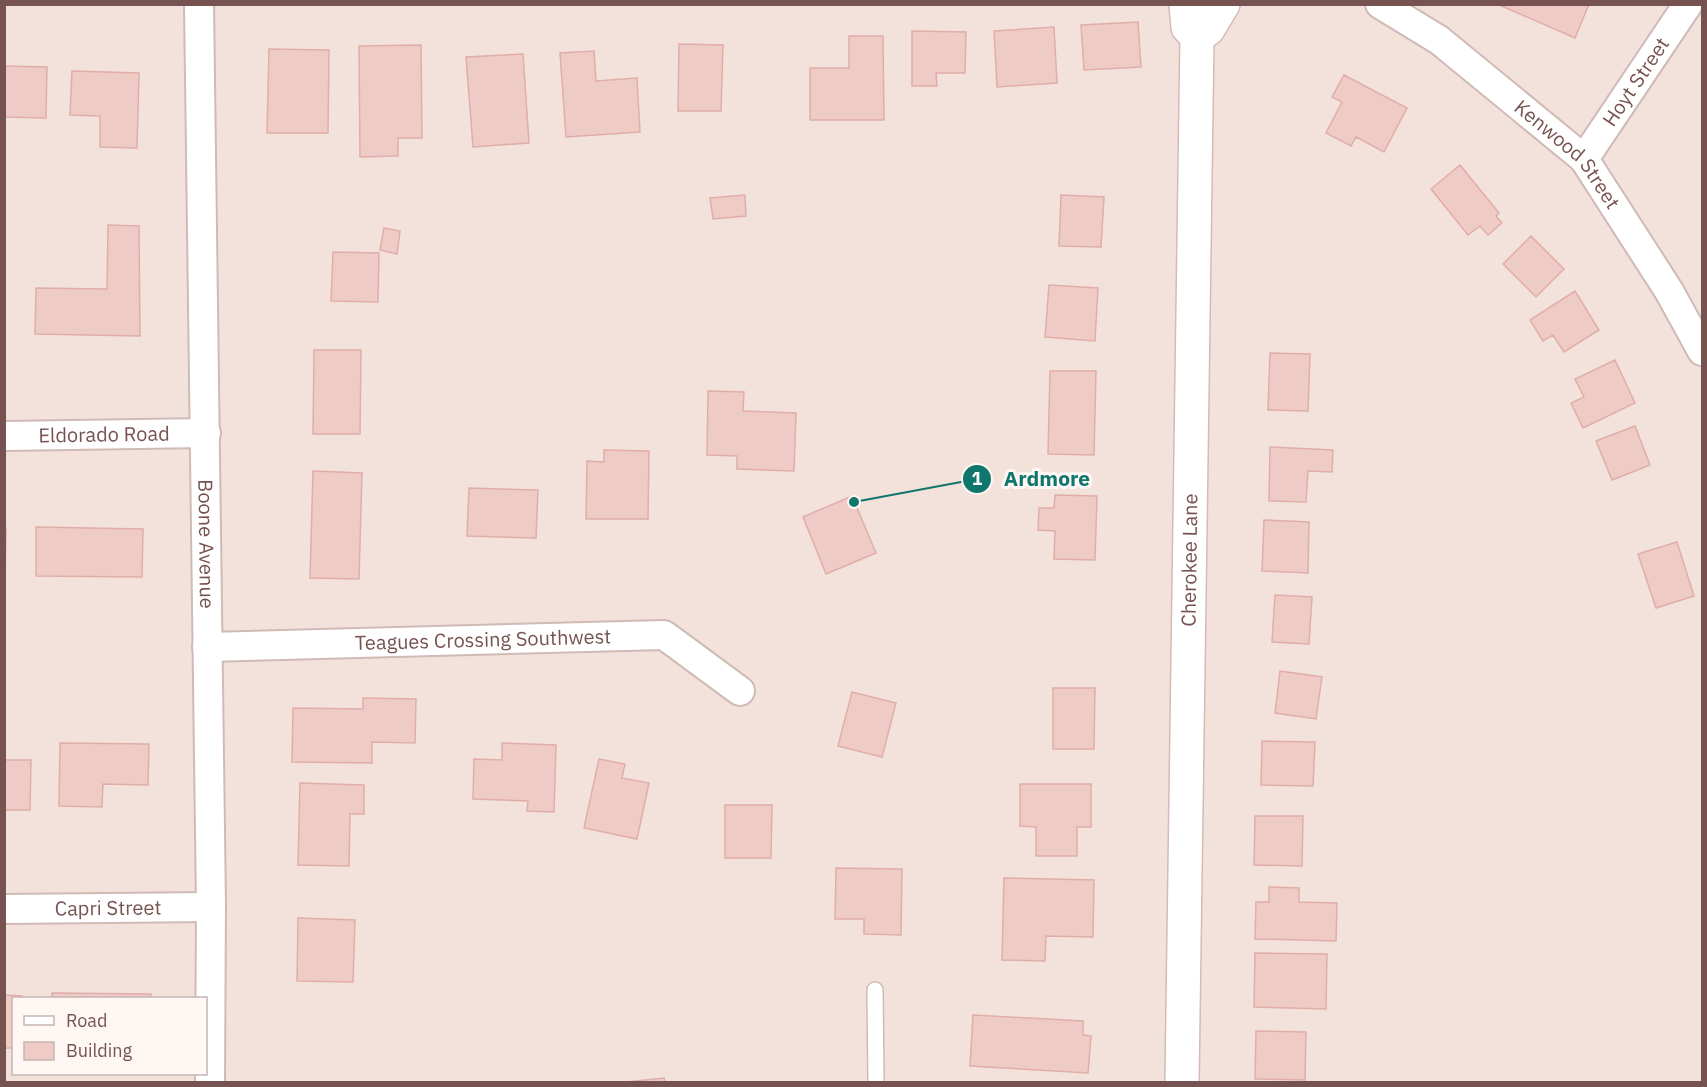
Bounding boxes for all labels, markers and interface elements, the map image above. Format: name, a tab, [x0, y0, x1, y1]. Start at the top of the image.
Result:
street label: Hoyt Street	[1596, 32, 1675, 131]
street label: Kenwood Street	[1509, 93, 1627, 214]
street label: Eldorado Road	[38, 420, 170, 448]
callout: Ardmore	[962, 459, 1103, 498]
text: Ardmore	[1004, 464, 1090, 492]
text: 1	[972, 467, 983, 490]
street label: Boone Avenue	[192, 479, 221, 609]
street label: Cherokee Lane	[1175, 493, 1203, 627]
street label: Teagues Crossing Southwest	[354, 622, 611, 656]
street label: Capri Street	[55, 893, 161, 922]
legend	[12, 997, 207, 1075]
text: Road	[66, 1009, 107, 1032]
text: Building	[66, 1039, 133, 1062]

